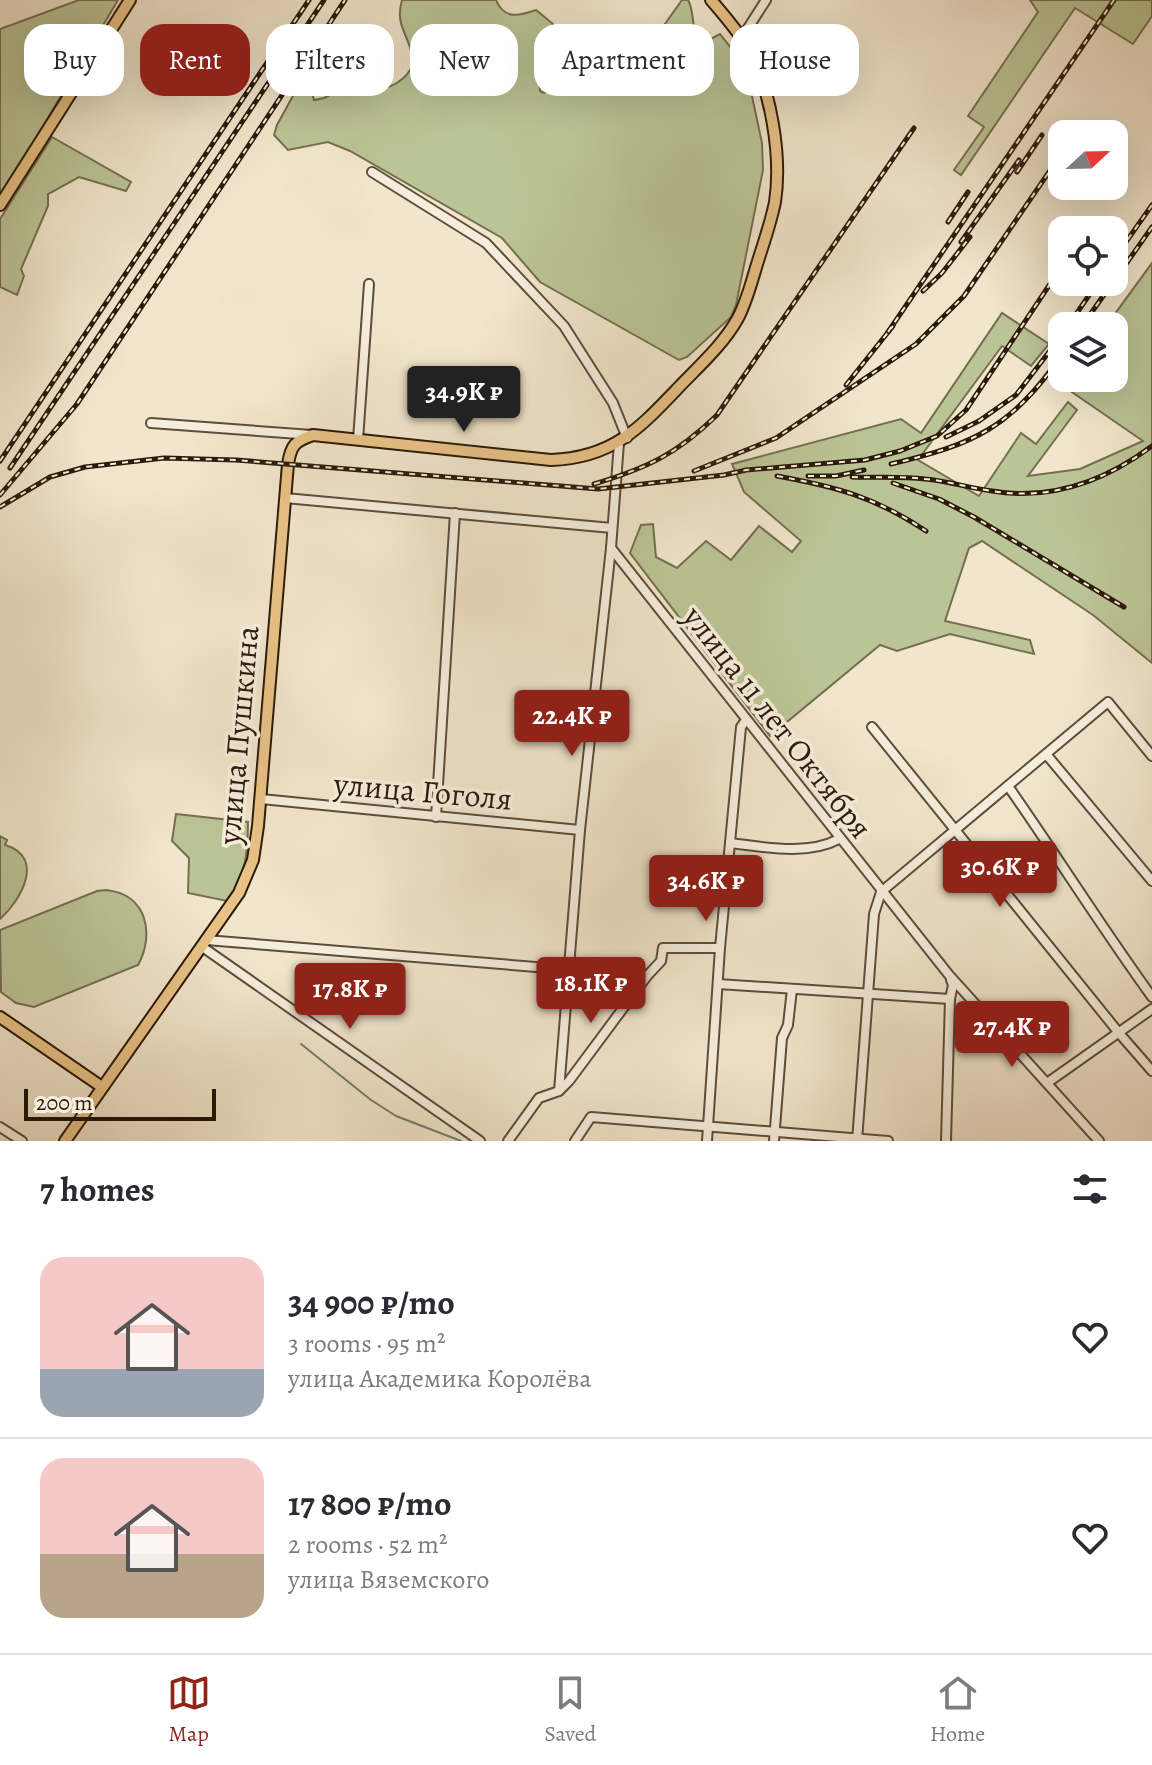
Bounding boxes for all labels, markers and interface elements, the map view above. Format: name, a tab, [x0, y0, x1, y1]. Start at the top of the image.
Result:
chip: Buy	[24, 24, 124, 96]
chip: Rent	[140, 24, 250, 96]
chip: Filters	[266, 24, 394, 96]
chip: New	[410, 24, 518, 96]
chip: Apartment	[534, 24, 714, 96]
chip: House	[730, 24, 859, 96]
north arrow	[1048, 120, 1128, 200]
map controls	[1048, 120, 1128, 392]
button: locate	[1048, 216, 1128, 296]
button: layers	[1048, 312, 1128, 392]
pin: 34.9K ₽	[390, 366, 538, 434]
text: 34.9K ₽	[425, 374, 503, 409]
street label: улица 11 лет Октября	[673, 596, 883, 848]
street label: улица Пушкина	[206, 624, 269, 847]
pin: 22.4K ₽	[498, 690, 646, 758]
text: 22.4K ₽	[532, 698, 612, 733]
street label: улица Гоголя	[331, 761, 514, 821]
pin: 30.6K ₽	[926, 841, 1074, 909]
text: 30.6K ₽	[961, 849, 1039, 884]
pin: 34.6K ₽	[632, 855, 780, 923]
text: 34.6K ₽	[667, 863, 745, 898]
pin: 18.1K ₽	[517, 957, 665, 1025]
pin: 17.8K ₽	[276, 963, 424, 1031]
text: 18.1K ₽	[554, 965, 628, 1000]
text: 17.8K ₽	[313, 971, 387, 1006]
pin: 27.4K ₽	[938, 1001, 1086, 1069]
text: 27.4K ₽	[973, 1009, 1051, 1044]
scale bar	[24, 1085, 216, 1121]
text: 200 m	[36, 1088, 93, 1118]
text: 7 homes	[40, 1166, 155, 1213]
icon: filters	[1068, 1167, 1112, 1211]
text: 34 900 ₽/mo	[288, 1279, 455, 1326]
icon: home	[104, 1289, 200, 1385]
icon: heart	[1068, 1315, 1112, 1359]
text: 3 rooms · 95 m²	[288, 1326, 445, 1361]
text: улица Академика Королёва	[288, 1361, 591, 1396]
text: 17 800 ₽/mo	[288, 1480, 452, 1527]
icon: home	[104, 1490, 200, 1586]
icon: heart	[1068, 1516, 1112, 1560]
text: 2 rooms · 52 m²	[288, 1527, 447, 1562]
text: улица Вяземского	[288, 1562, 489, 1597]
tab: Map	[167, 1671, 211, 1749]
tab: Saved	[544, 1671, 596, 1749]
tab: Home	[930, 1671, 985, 1749]

